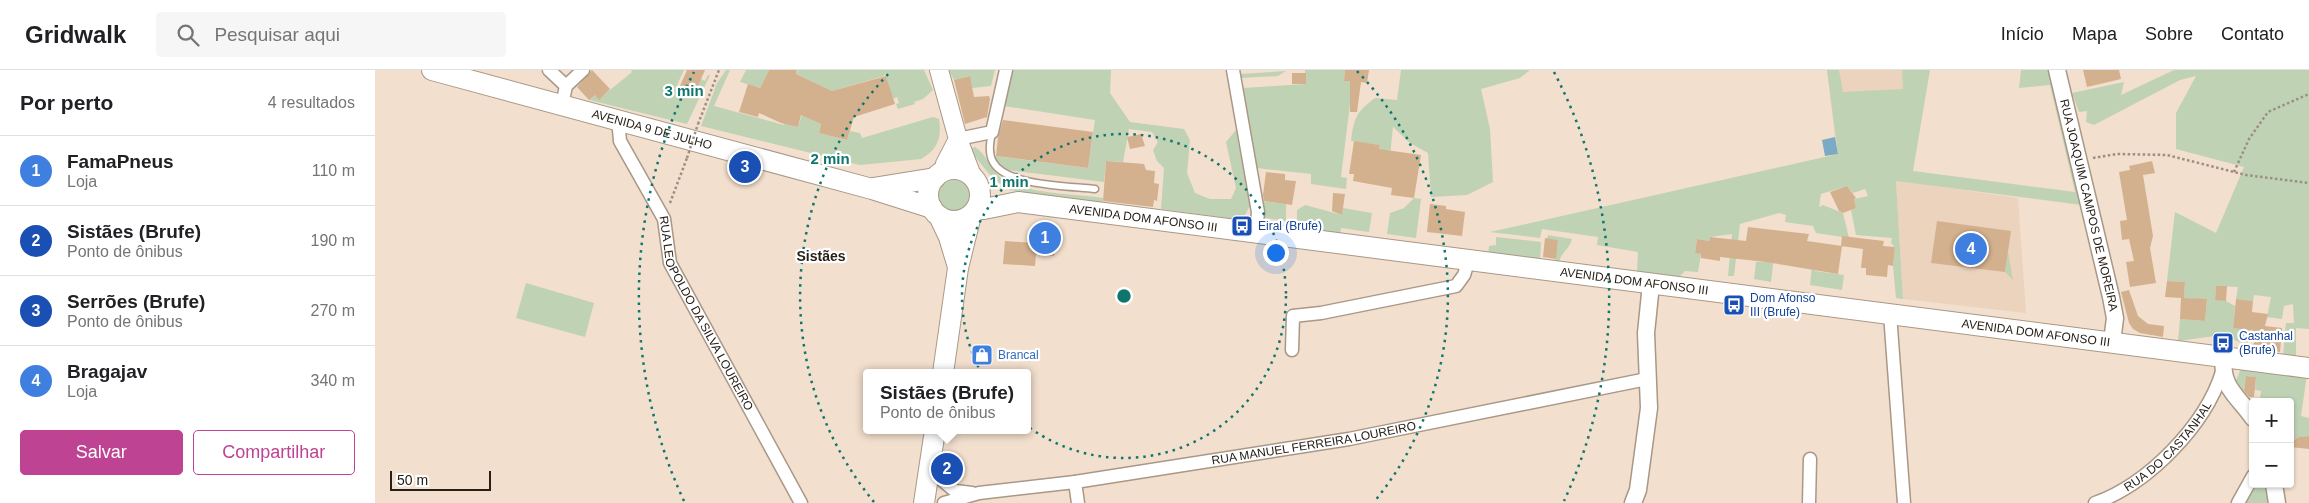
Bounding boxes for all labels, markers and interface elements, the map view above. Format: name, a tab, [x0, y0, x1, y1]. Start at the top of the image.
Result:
search box	[156, 12, 506, 57]
text: Gridwalk	[25, 21, 126, 48]
icon: search	[174, 21, 202, 49]
text: Pesquisar aqui	[214, 24, 340, 45]
text: Início	[2001, 24, 2044, 44]
text: Mapa	[2072, 24, 2117, 44]
text: Sobre	[2145, 24, 2193, 44]
text: Contato	[2221, 24, 2284, 44]
text: 3 min	[664, 82, 704, 99]
text: Por perto	[20, 91, 113, 114]
text: 4 resultados	[268, 94, 355, 111]
street label: RUA JOAQUIM CAMPOS DE MOREIRA	[2057, 98, 2121, 313]
street label: AVENIDA 9 DE JULHO	[590, 107, 714, 152]
pin: 3	[729, 148, 761, 186]
text: 2 min	[810, 150, 850, 167]
text: FamaPneus	[67, 151, 174, 172]
text: 1	[32, 162, 40, 179]
text: 110 m	[312, 162, 355, 179]
text: Loja	[67, 173, 97, 190]
text: 1 min	[989, 173, 1029, 190]
street label: AVENIDA DOM AFONSO III	[1068, 202, 1218, 235]
bus stop icon: Eiral (Brufe)	[1230, 214, 1254, 238]
street label: RUA LEOPOLDO DA SILVA LOUREIRO	[657, 215, 756, 413]
pin: 1	[1029, 219, 1061, 257]
place label: Eiral (Brufe)	[1258, 219, 1322, 233]
text: Sistães (Brufe)	[67, 221, 201, 242]
pin: 4	[1955, 230, 1987, 268]
text: 2	[32, 232, 40, 249]
text: 190 m	[311, 232, 355, 249]
your location	[1263, 240, 1289, 266]
text: Ponto de ônibus	[67, 243, 183, 260]
district label: Sistães	[796, 248, 846, 264]
street label: AVENIDA DOM AFONSO III	[1559, 265, 1709, 298]
centre of rings	[1115, 287, 1133, 305]
text: Serrões (Brufe)	[67, 291, 205, 312]
place label: Dom Afonso III (Brufe)	[1750, 291, 1816, 319]
bus stop icon: Dom Afonso III (Brufe)	[1722, 293, 1746, 317]
text: 3	[32, 302, 40, 319]
text: 270 m	[311, 302, 355, 319]
text: Ponto de ônibus	[67, 313, 183, 330]
street label: AVENIDA DOM AFONSO III	[1961, 316, 2111, 349]
place label: Castanhal (Brufe)	[2239, 329, 2293, 357]
bus stop icon: Castanhal (Brufe)	[2211, 331, 2235, 355]
shop icon: Brancal	[970, 343, 994, 367]
place label: Brancal	[998, 348, 1039, 362]
text: Bragajav	[67, 361, 147, 382]
popup	[863, 369, 1031, 434]
text: 4	[32, 372, 40, 389]
text: 340 m	[311, 372, 355, 389]
text: Sistães (Brufe)	[880, 382, 1014, 403]
text: Loja	[67, 383, 97, 400]
map controls	[2249, 398, 2294, 488]
button: +	[2249, 398, 2294, 443]
street label: RUA DO CASTANHAL	[2121, 399, 2215, 494]
text: Ponto de ônibus	[880, 404, 996, 421]
street label: RUA MANUEL FERREIRA LOUREIRO	[1211, 419, 1417, 467]
button: Salvar	[20, 430, 183, 475]
button: Compartilhar	[193, 430, 355, 475]
button: −	[2249, 443, 2294, 488]
pin: 2	[931, 450, 963, 488]
scale bar	[390, 468, 491, 491]
text: 50 m	[397, 472, 428, 488]

